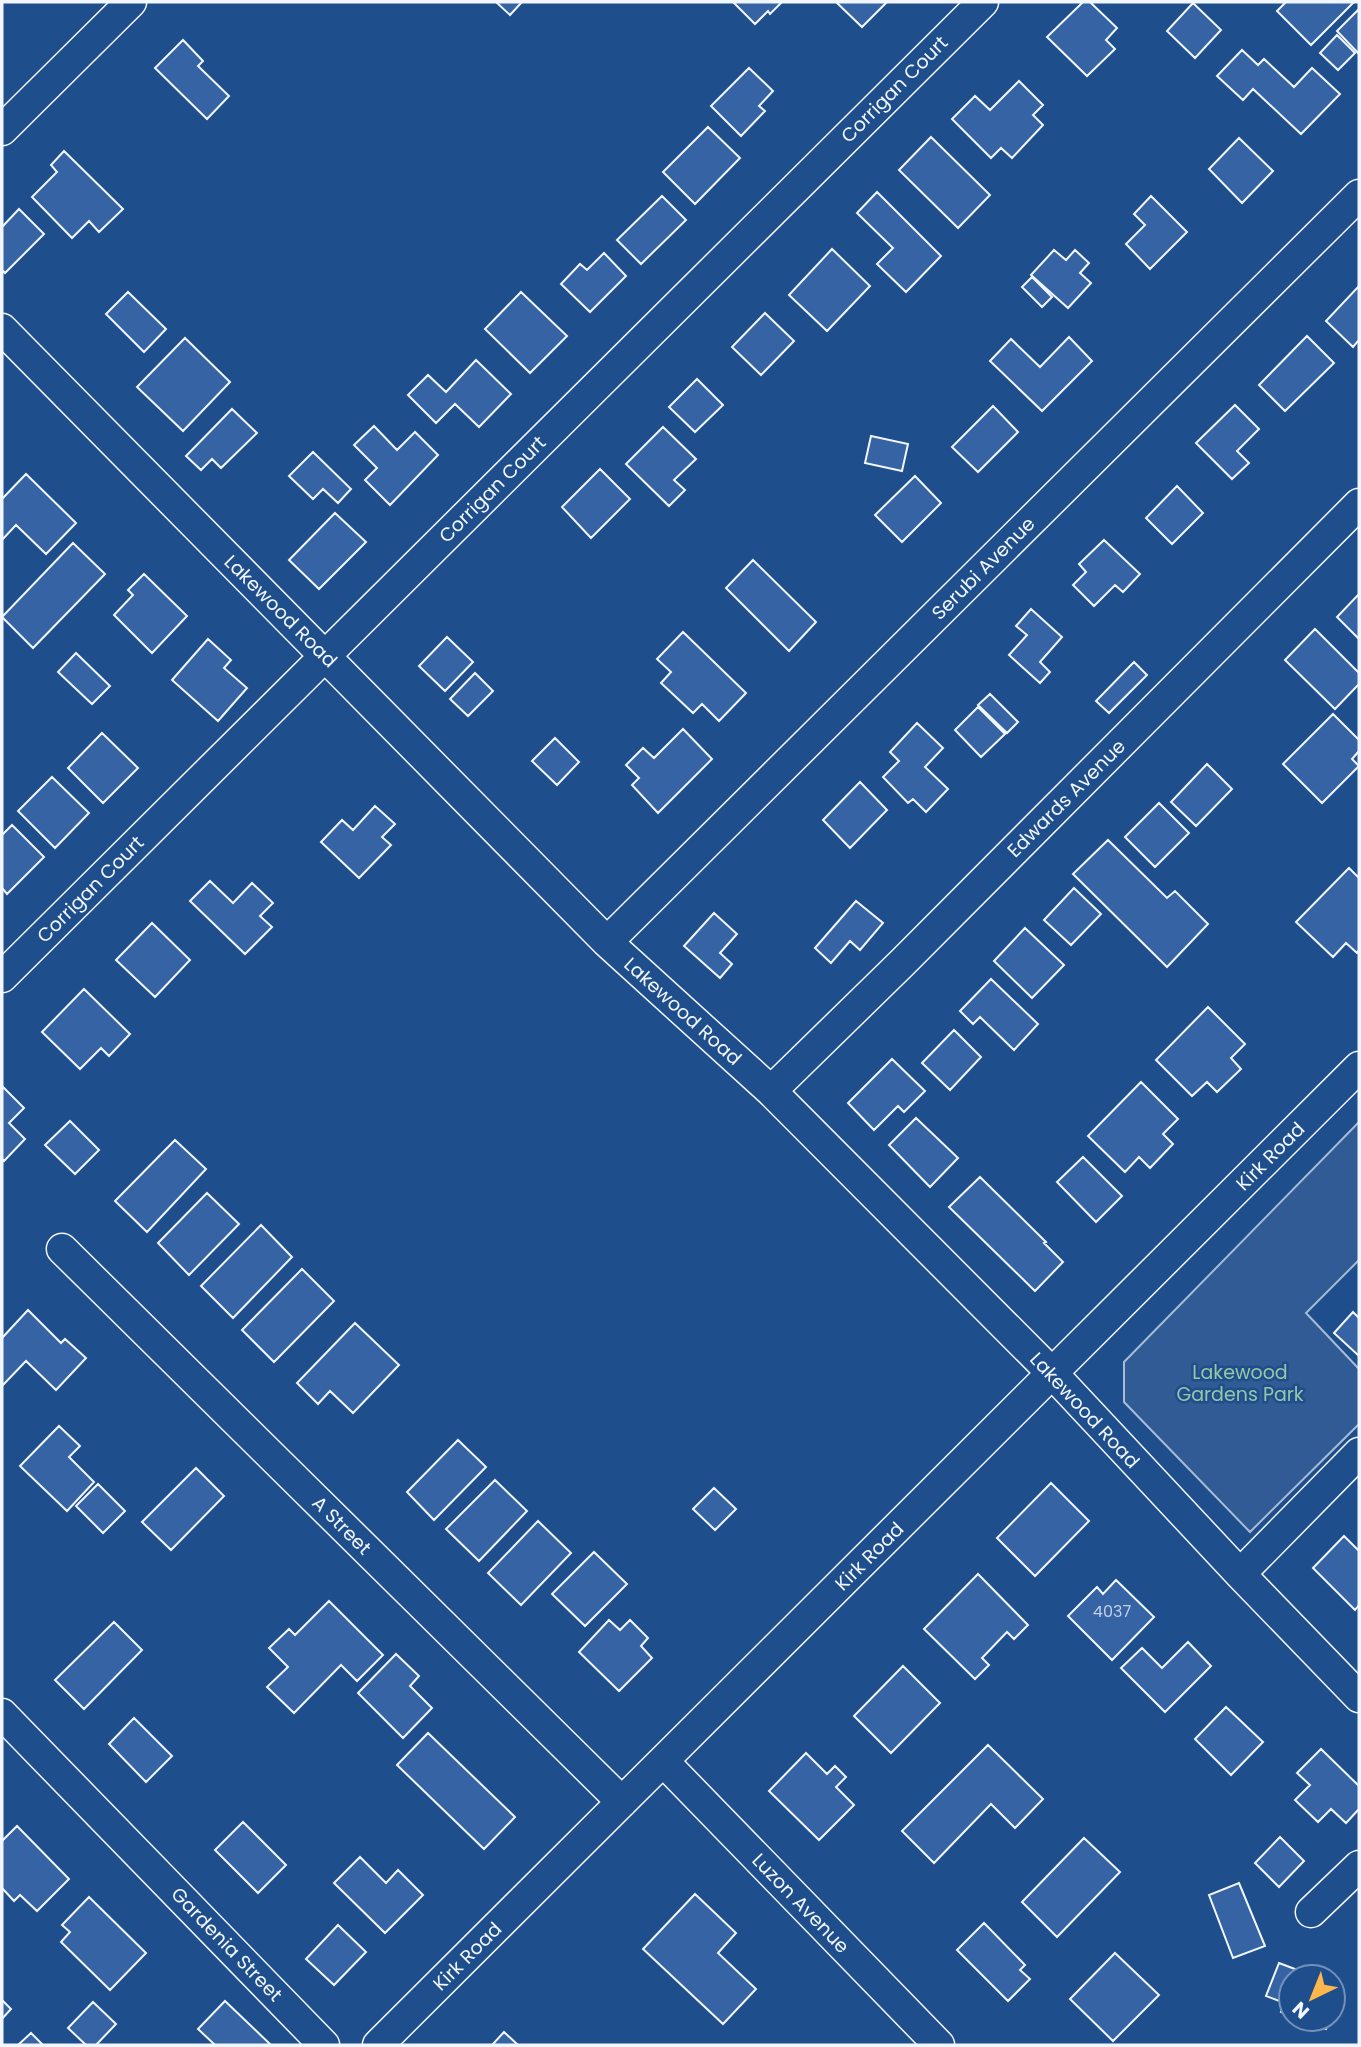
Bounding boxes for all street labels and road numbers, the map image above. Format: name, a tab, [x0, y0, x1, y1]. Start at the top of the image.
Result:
street label: Corrigan Court	[835, 30, 954, 149]
street label: Corrigan Court	[433, 430, 552, 549]
street label: Serubi Avenue	[926, 511, 1041, 626]
street label: Lakewood Road	[218, 549, 343, 674]
street label: Edwards Avenue	[1001, 733, 1132, 864]
street label: Corrigan Court	[31, 830, 150, 949]
street label: Lakewood Road	[618, 951, 747, 1072]
street label: Kirk Road	[1230, 1116, 1311, 1197]
street label: Lakewood Road	[1024, 1346, 1146, 1474]
street label: A Street	[306, 1490, 377, 1561]
street label: Kirk Road	[829, 1516, 910, 1597]
street label: Luzon Avenue	[746, 1847, 855, 1959]
street label: Gardenia Street	[165, 1881, 288, 2008]
street label: Kirk Road	[427, 1916, 508, 1997]

